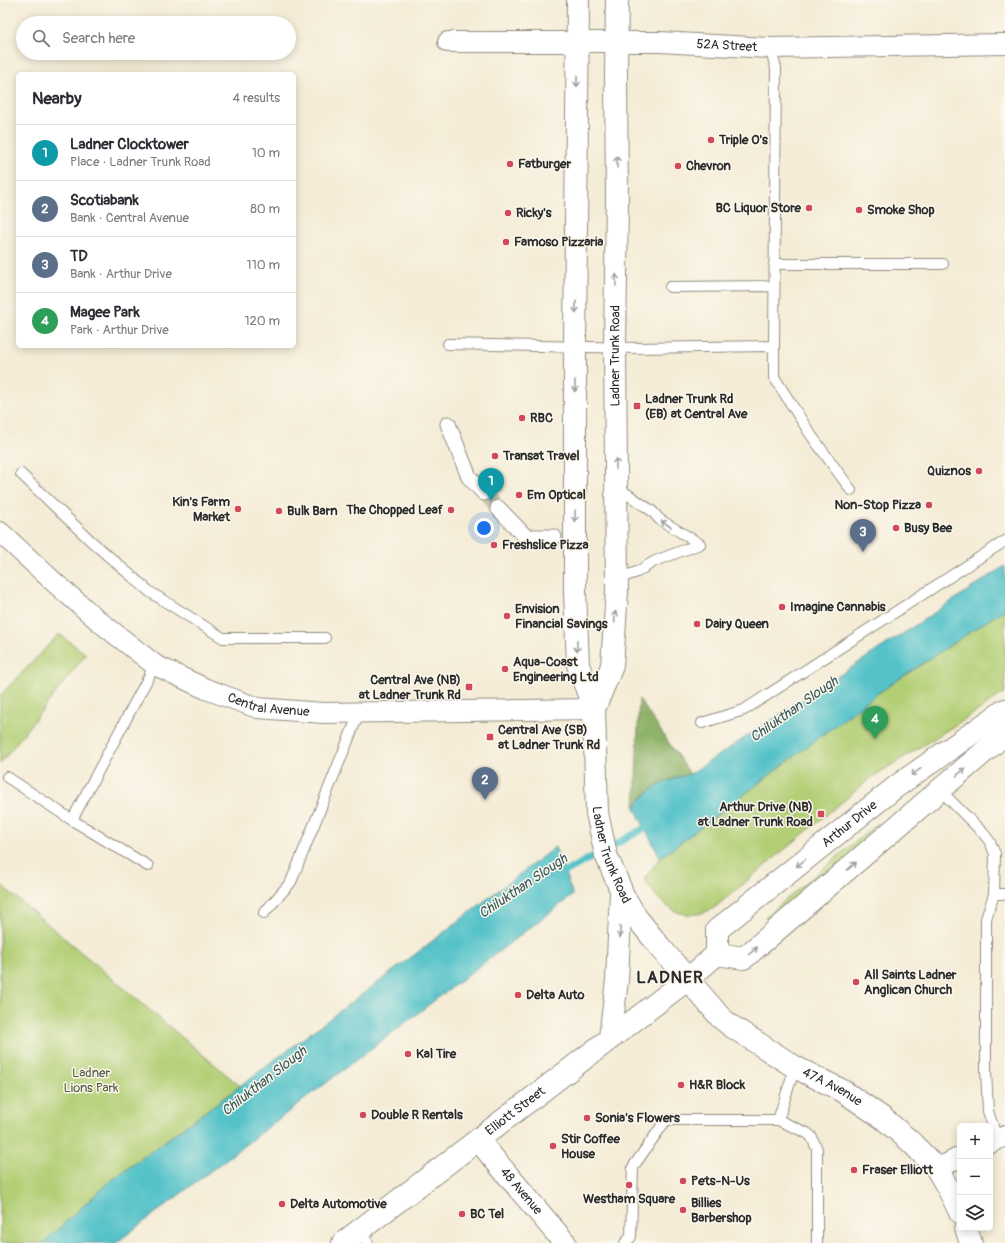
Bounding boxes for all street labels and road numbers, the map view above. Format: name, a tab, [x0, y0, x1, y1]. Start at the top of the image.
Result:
street label: 52A Street	[696, 36, 759, 55]
street label: Ladner Trunk Road	[607, 305, 624, 407]
street label: Central Avenue	[225, 690, 311, 720]
street label: Arthur Drive	[819, 797, 881, 851]
street label: Ladner Trunk Road	[589, 806, 634, 906]
street label: 47A Avenue	[800, 1064, 866, 1110]
street label: Elliott Street	[482, 1083, 549, 1139]
street label: 48 Avenue	[497, 1164, 546, 1219]

